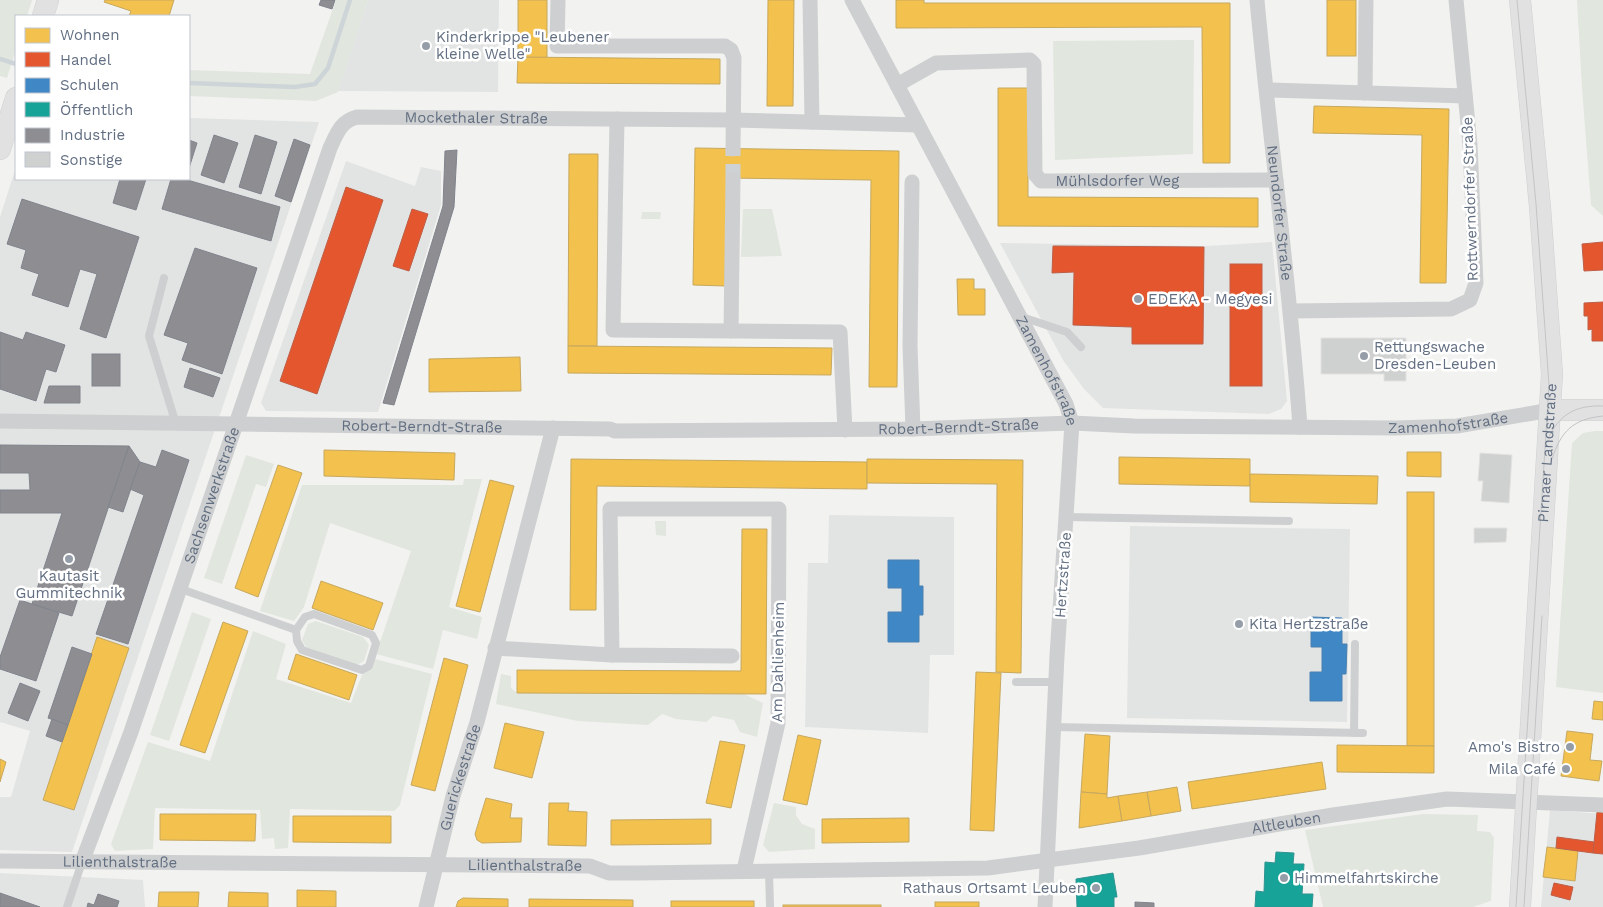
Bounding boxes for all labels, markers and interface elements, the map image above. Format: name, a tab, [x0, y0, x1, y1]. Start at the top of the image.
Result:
legend	[15, 15, 190, 180]
text: Wohnen	[60, 26, 119, 44]
place label: Kinderkrippe "Leubener kleine Welle"	[436, 28, 609, 63]
marker: Kinderkrippe "Leubener kleine Welle"	[420, 40, 432, 52]
text: Handel	[60, 51, 112, 69]
text: Schulen	[60, 76, 119, 94]
text: Öffentlich	[60, 101, 133, 119]
street label: Mockethaler Straße	[404, 108, 548, 128]
street label: Rottwerndorfer Straße	[1458, 116, 1482, 282]
text: Industrie	[60, 126, 125, 144]
street label: Neundorfer Straße	[1263, 144, 1296, 281]
text: Sonstige	[60, 151, 123, 169]
street label: Mühlsdorfer Weg	[1055, 171, 1179, 190]
place label: EDEKA - Megyesi	[1148, 290, 1273, 308]
marker: EDEKA - Megyesi	[1132, 293, 1144, 305]
street label: Zamenhofstraße	[1012, 313, 1081, 428]
place label: Rettungswache Dresden-Leuben	[1374, 338, 1496, 373]
marker: Rettungswache Dresden-Leuben	[1358, 350, 1370, 362]
street label: Pirnaer Landstraße	[1534, 383, 1560, 523]
street label: Zamenhofstraße	[1388, 408, 1510, 437]
street label: Robert-Berndt-Straße	[878, 415, 1039, 438]
street label: Robert-Berndt-Straße	[341, 416, 503, 437]
street label: Sachsenwerkstraße	[180, 425, 243, 566]
street label: Hertzstraße	[1051, 531, 1075, 619]
marker: Kautasit Gummitechnik	[63, 553, 75, 565]
place label: Kautasit Gummitechnik	[15, 567, 123, 602]
street label: Am Dahlienheim	[768, 602, 788, 722]
place label: Kita Hertzstraße	[1249, 615, 1368, 633]
marker: Kita Hertzstraße	[1233, 618, 1245, 630]
street label: Guerickestraße	[436, 722, 485, 833]
place label: Amo's Bistro	[1468, 738, 1560, 756]
marker: Amo's Bistro	[1564, 741, 1576, 753]
place label: Mila Café	[1488, 760, 1556, 778]
marker: Mila Café	[1560, 763, 1572, 775]
street label: Altleuben	[1250, 808, 1322, 838]
street label: Lilienthalstraße	[63, 853, 177, 872]
street label: Lilienthalstraße	[468, 856, 582, 875]
place label: Himmelfahrtskirche	[1294, 869, 1439, 887]
marker: Himmelfahrtskirche	[1278, 872, 1290, 884]
place label: Rathaus Ortsamt Leuben	[902, 879, 1086, 897]
marker: Rathaus Ortsamt Leuben	[1090, 882, 1102, 894]

